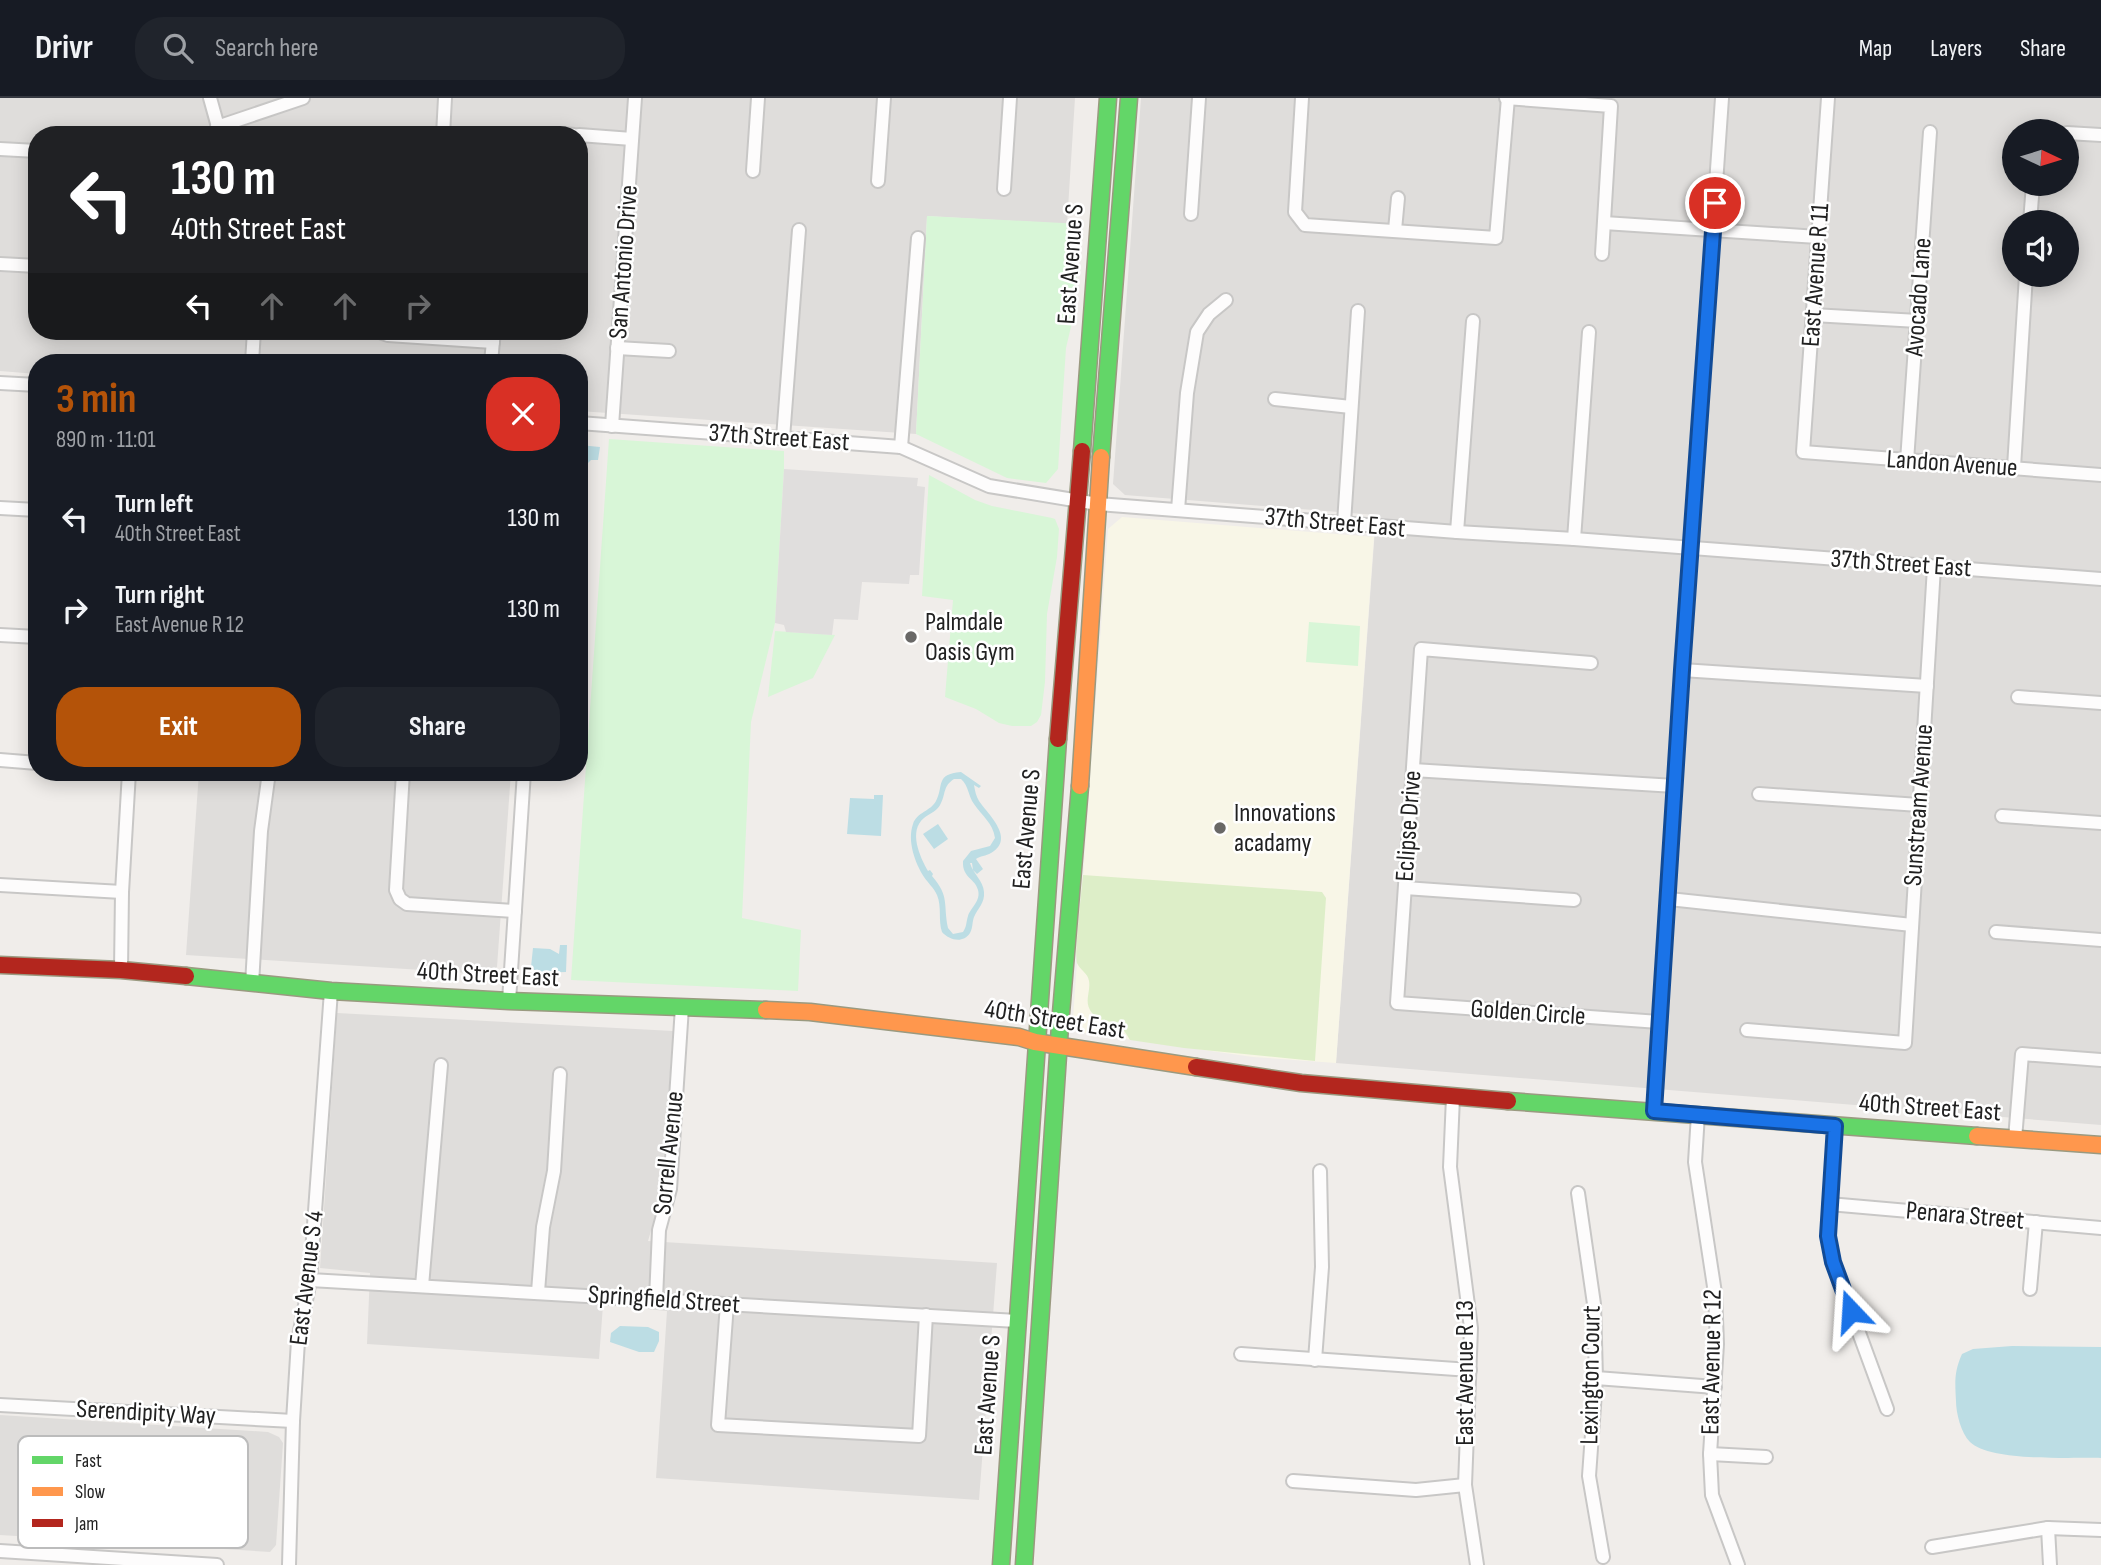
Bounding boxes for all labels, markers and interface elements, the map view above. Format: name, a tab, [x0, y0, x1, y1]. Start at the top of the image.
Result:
search box	[135, 17, 625, 80]
text: Drivr	[35, 28, 93, 68]
icon: search	[159, 29, 197, 67]
text: Search here	[215, 33, 318, 64]
text: Map	[1859, 34, 1892, 63]
text: Layers	[1930, 34, 1982, 63]
text: Share	[2020, 34, 2066, 63]
north arrow	[2002, 119, 2079, 196]
map controls	[2002, 119, 2079, 287]
text: 130 m	[171, 150, 276, 209]
icon: left	[56, 154, 147, 245]
pin	[1685, 173, 1745, 233]
street label: San Antonio Drive	[603, 184, 645, 340]
icon: arrive	[1696, 184, 1734, 222]
street label: East Avenue R 11	[1796, 202, 1836, 348]
street label: East Avenue S	[1051, 203, 1091, 325]
text: 40th Street East	[171, 210, 346, 249]
button: sound	[2002, 210, 2079, 287]
street label: Avocado Lane	[1899, 237, 1939, 358]
icon: left	[180, 287, 218, 325]
icon: ahead	[253, 287, 291, 325]
icon: ahead	[326, 287, 364, 325]
icon: right	[399, 287, 437, 325]
text: 3 min	[56, 374, 136, 425]
button: close	[486, 377, 560, 451]
street label: 37th Street East	[707, 418, 851, 458]
text: 890 m · 11:01	[56, 426, 156, 454]
street label: Landon Avenue	[1885, 444, 2019, 484]
text: Turn left	[115, 489, 193, 520]
icon: left	[56, 500, 94, 538]
street label: 37th Street East	[1263, 501, 1407, 545]
text: 130 m	[508, 503, 560, 534]
text: 40th Street East	[115, 520, 241, 548]
street label: 37th Street East	[1829, 544, 1973, 584]
text: Turn right	[115, 580, 204, 611]
icon: right	[56, 591, 94, 629]
text: 130 m	[508, 594, 560, 625]
place label: Palmdale Oasis Gym	[925, 607, 1015, 668]
text: East Avenue R 12	[115, 611, 244, 639]
marker: Palmdale Oasis Gym	[903, 629, 919, 645]
button: Exit	[56, 687, 301, 767]
button: Share	[315, 687, 560, 767]
street label: Sunstream Avenue	[1898, 723, 1940, 887]
street label: East Avenue S	[1006, 768, 1048, 890]
street label: Eclipse Drive	[1390, 769, 1428, 883]
place label: Innovations acadamy	[1234, 798, 1336, 859]
marker: Innovations acadamy	[1212, 820, 1228, 836]
street label: 40th Street East	[416, 956, 560, 994]
street label: 40th Street East	[982, 994, 1128, 1046]
street label: Golden Circle	[1469, 994, 1587, 1032]
street label: 40th Street East	[1858, 1088, 2002, 1128]
street label: Sorrell Avenue	[647, 1090, 691, 1216]
street label: Penara Street	[1905, 1195, 2025, 1237]
street label: East Avenue S 4	[283, 1209, 331, 1347]
position arrow	[1814, 1274, 1888, 1348]
street label: Springfield Street	[587, 1279, 741, 1321]
street label: East Avenue R 12	[1695, 1289, 1729, 1435]
street label: East Avenue R 13	[1450, 1300, 1481, 1446]
street label: Lexington Court	[1574, 1305, 1608, 1445]
street label: East Avenue S	[968, 1334, 1008, 1456]
street label: Serendipity Way	[75, 1394, 217, 1432]
legend	[18, 1436, 248, 1548]
text: Fast	[75, 1450, 102, 1473]
text: Slow	[75, 1481, 105, 1504]
text: Jam	[74, 1513, 98, 1536]

